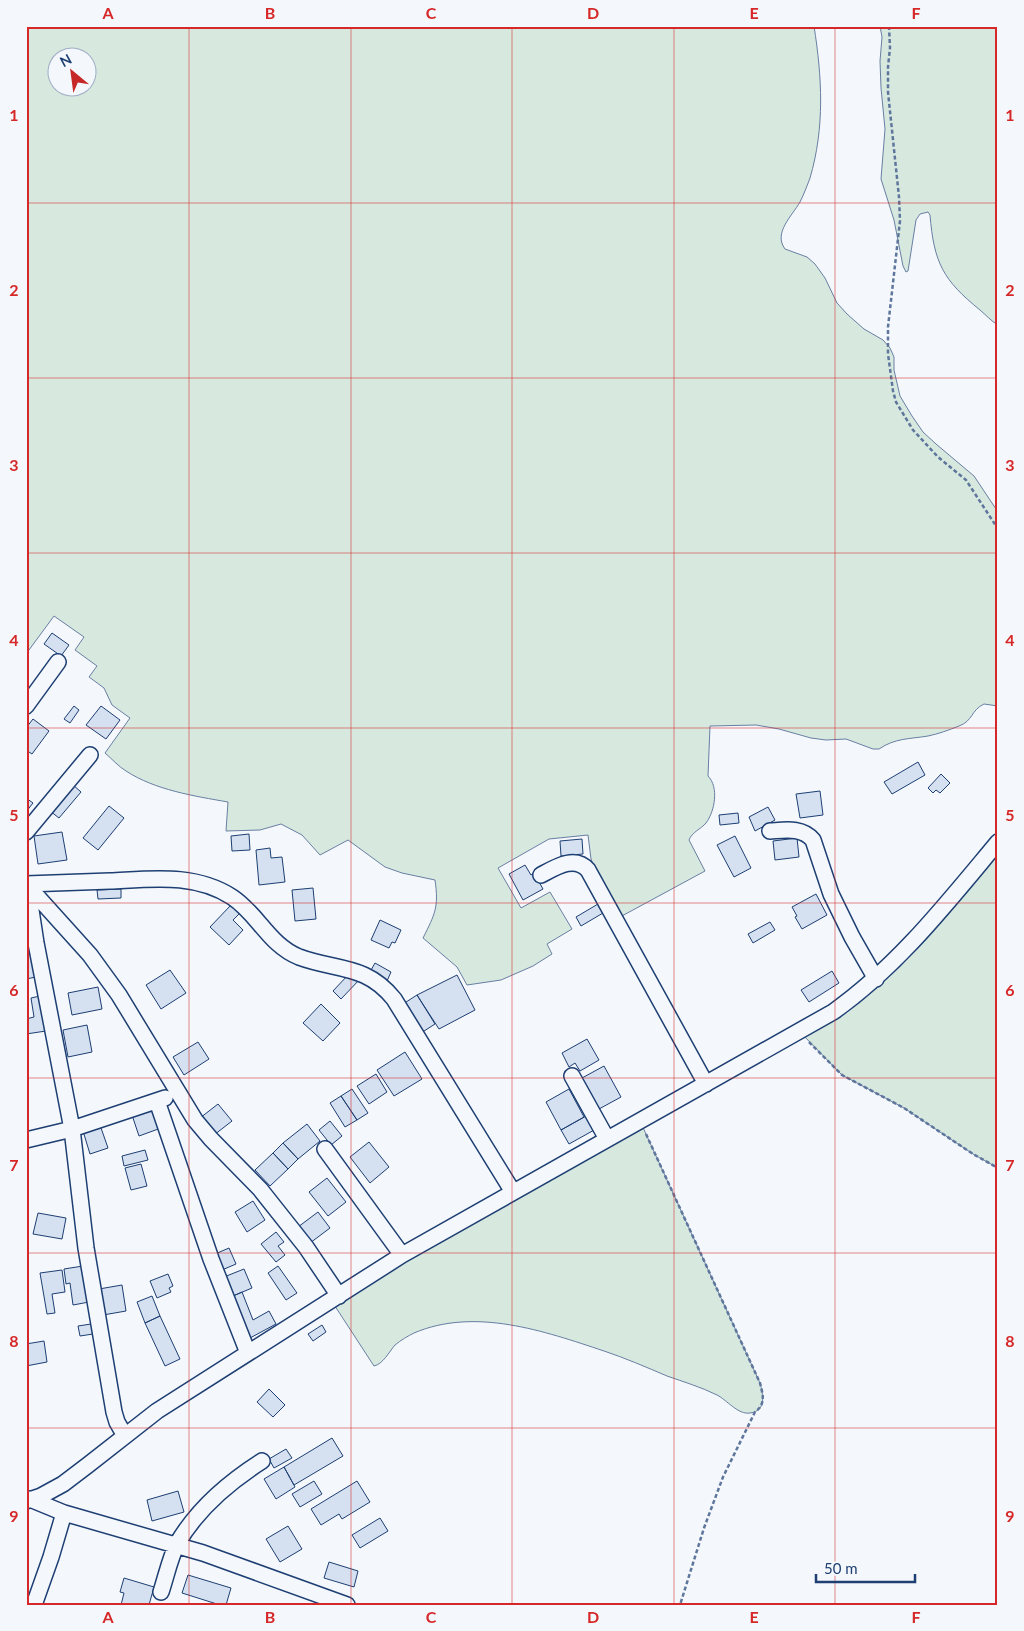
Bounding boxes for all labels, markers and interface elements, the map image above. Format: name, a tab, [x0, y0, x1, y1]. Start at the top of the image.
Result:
text: A	[101, 3, 114, 22]
text: B	[265, 3, 275, 22]
text: C	[426, 3, 437, 22]
text: D	[587, 3, 599, 22]
text: E	[749, 3, 759, 22]
text: F	[911, 3, 921, 22]
north arrow	[48, 48, 98, 98]
text: N	[57, 50, 74, 70]
text: 1	[9, 105, 19, 124]
text: 1	[1005, 105, 1015, 124]
text: 2	[9, 280, 19, 299]
text: 2	[1005, 280, 1015, 299]
text: 3	[9, 455, 19, 474]
text: 3	[1005, 455, 1015, 474]
text: 4	[9, 630, 19, 649]
text: 4	[1005, 630, 1015, 649]
text: 5	[9, 805, 19, 824]
text: 5	[1005, 805, 1015, 824]
text: 6	[9, 980, 19, 999]
text: 6	[1005, 980, 1015, 999]
text: 7	[9, 1155, 19, 1174]
text: 7	[1005, 1155, 1015, 1174]
text: 8	[9, 1331, 19, 1350]
text: 8	[1005, 1331, 1015, 1350]
text: 9	[9, 1506, 19, 1525]
text: 9	[1005, 1506, 1015, 1525]
scale bar	[816, 1551, 915, 1583]
text: 50 m	[824, 1559, 858, 1577]
text: A	[101, 1607, 114, 1626]
text: B	[265, 1607, 275, 1626]
text: C	[426, 1607, 437, 1626]
text: D	[587, 1607, 599, 1626]
text: E	[749, 1607, 759, 1626]
text: F	[911, 1607, 921, 1626]

